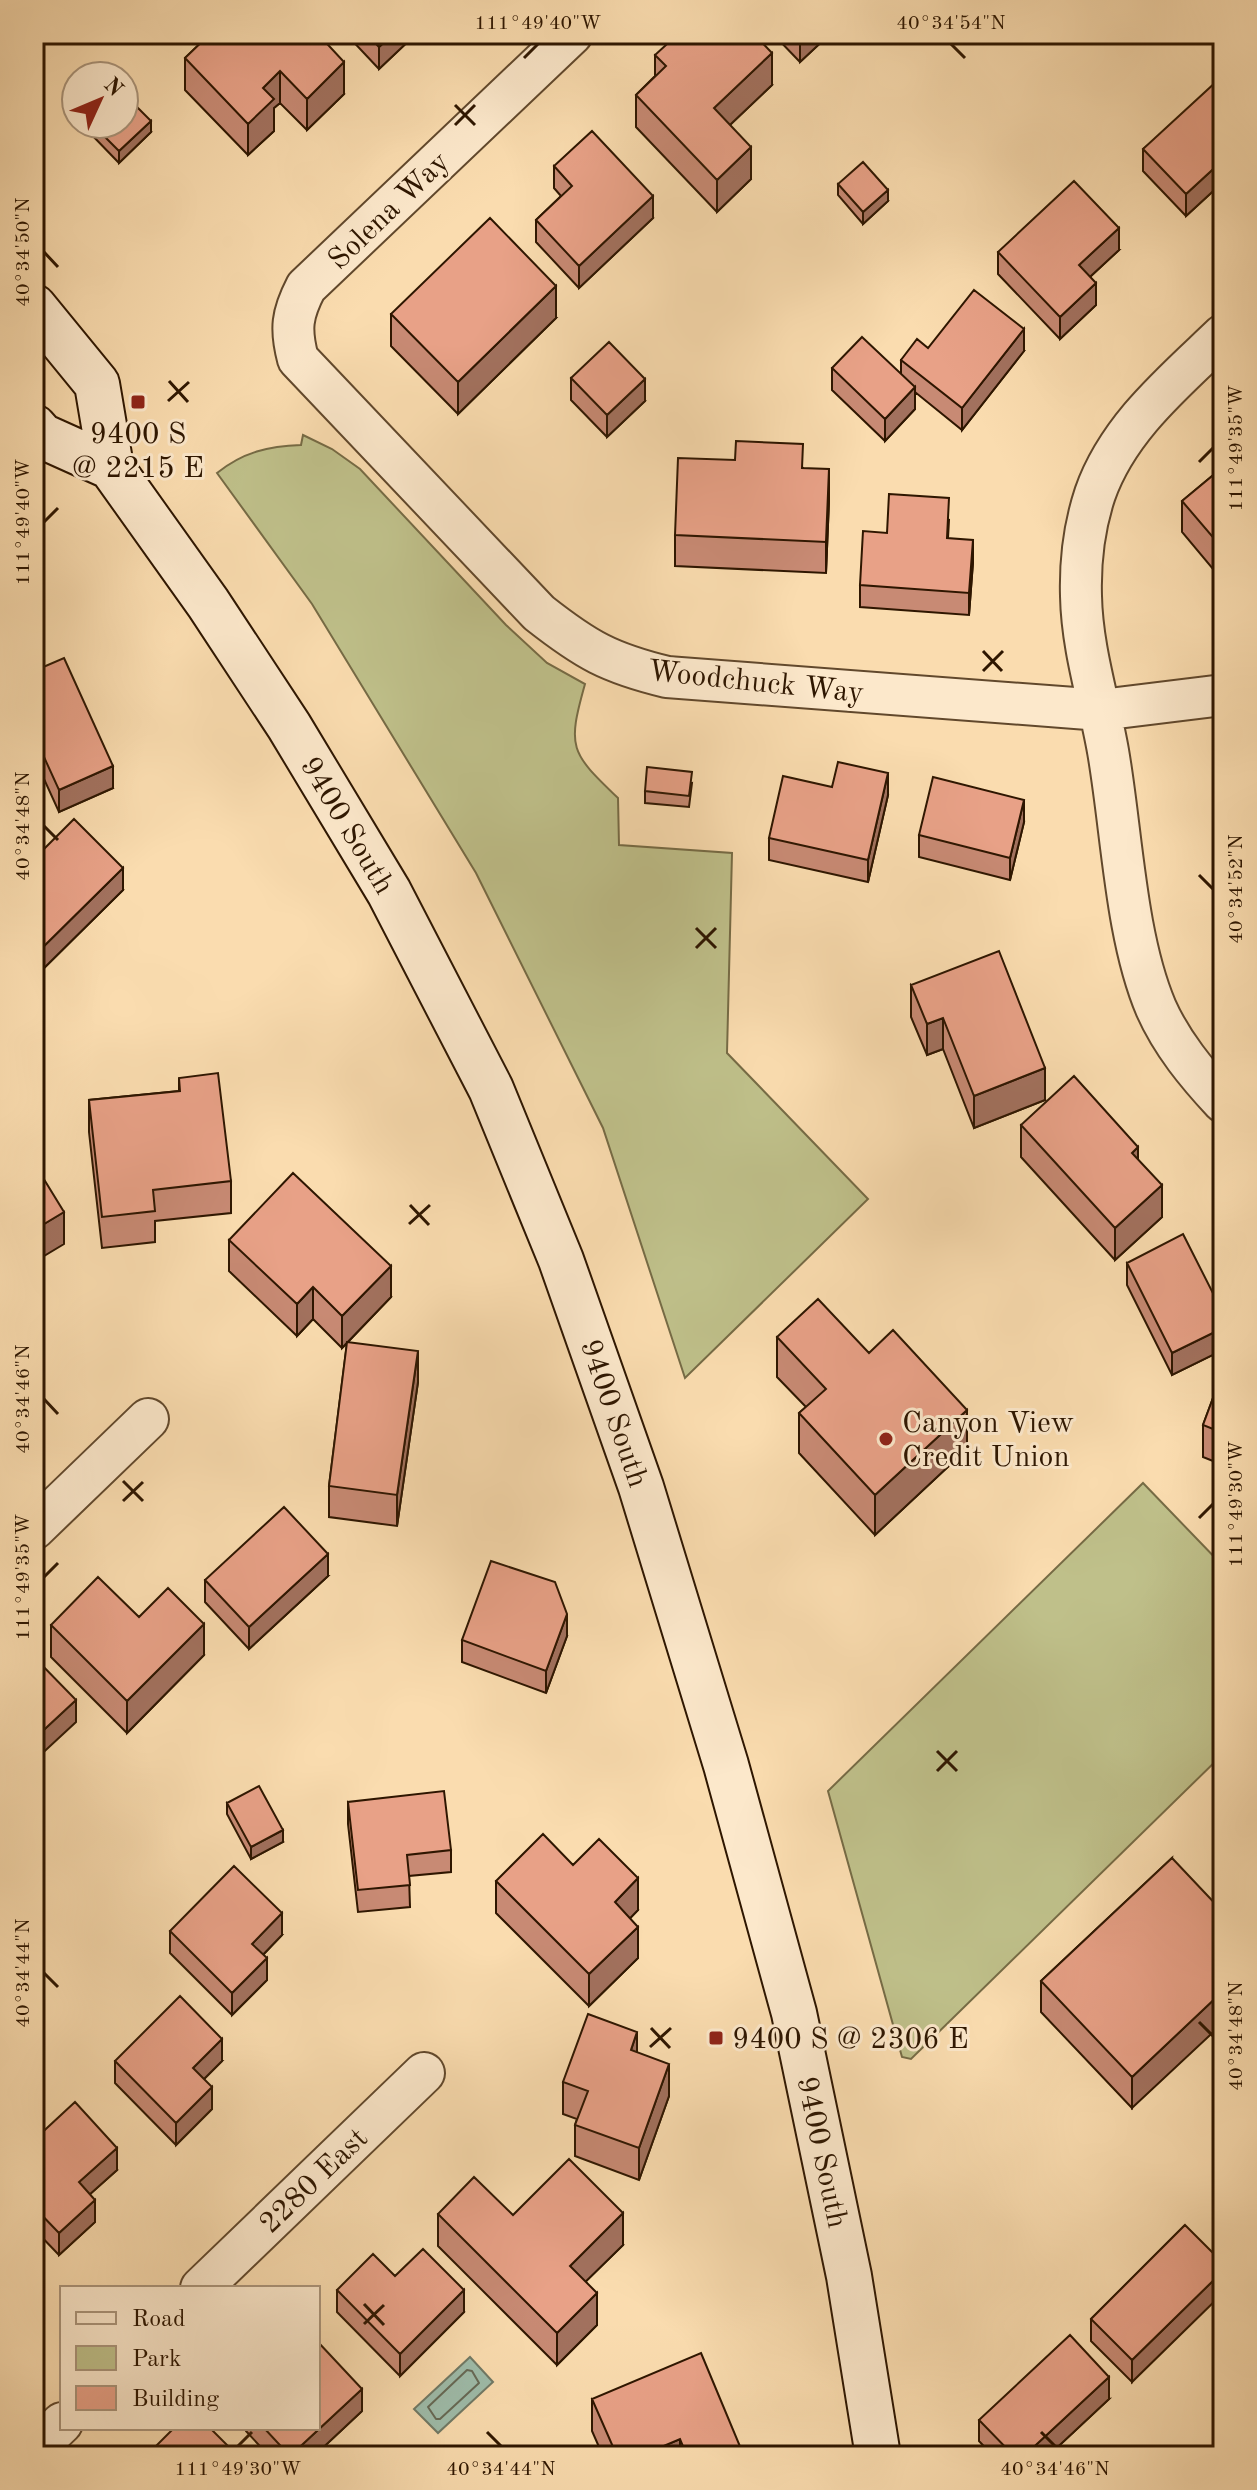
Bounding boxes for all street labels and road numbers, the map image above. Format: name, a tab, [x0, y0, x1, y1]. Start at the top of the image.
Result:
street label: Solena Way	[323, 147, 456, 276]
street label: Woodchuck Way	[646, 657, 865, 709]
street label: 9400 South	[294, 752, 399, 900]
street label: 9400 South	[574, 1336, 652, 1491]
street label: 9400 South	[790, 2074, 852, 2231]
street label: 2280 East	[255, 2123, 374, 2240]

